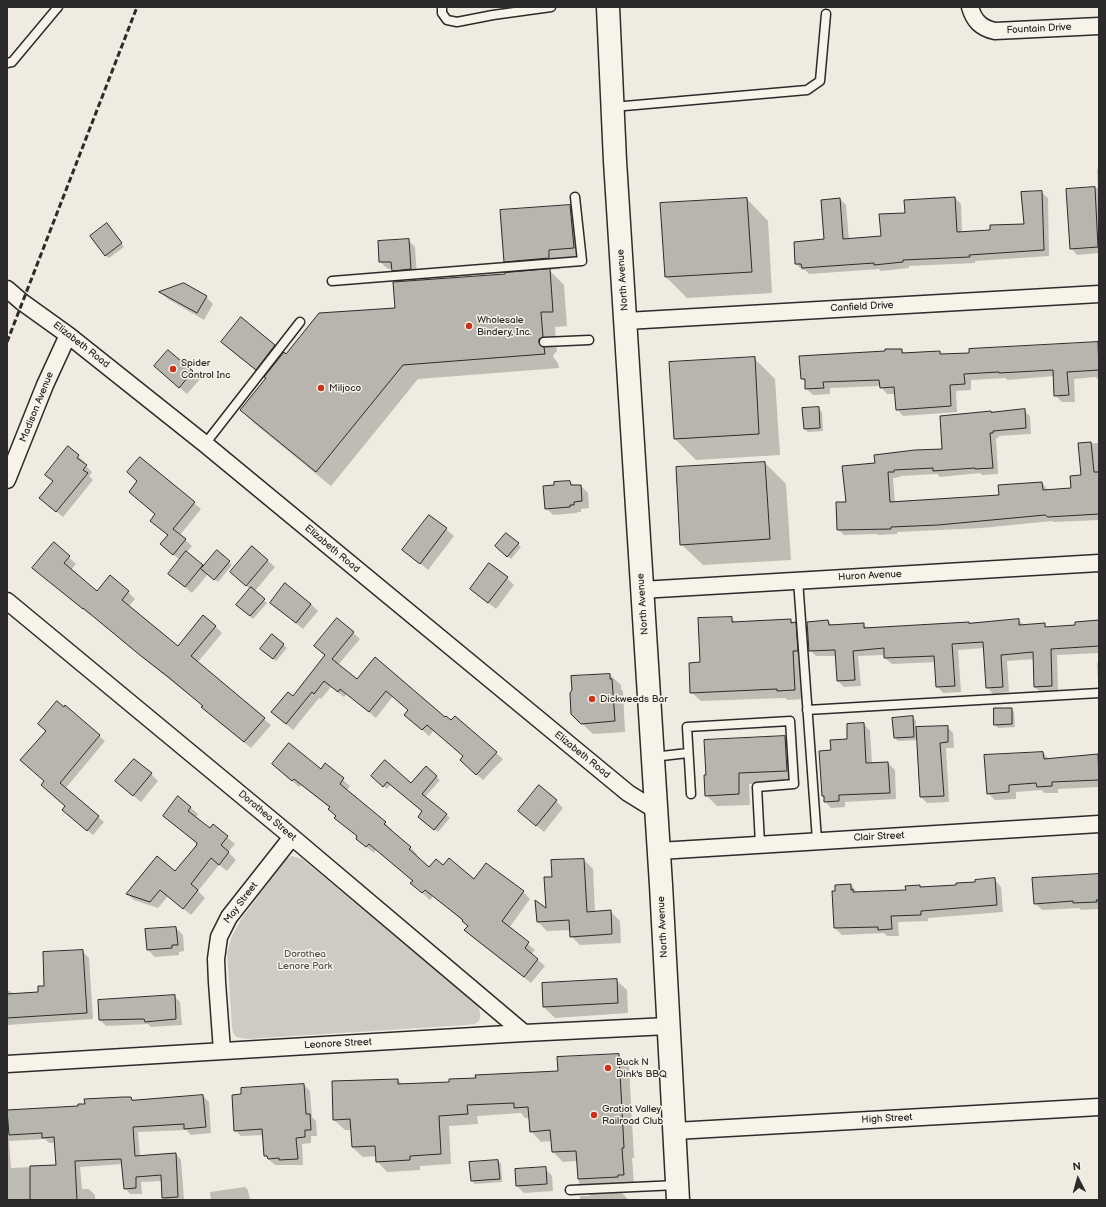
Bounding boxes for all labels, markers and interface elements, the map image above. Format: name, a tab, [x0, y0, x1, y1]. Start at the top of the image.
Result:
street label: Fountain Drive	[1006, 21, 1072, 37]
street label: North Avenue	[615, 249, 631, 311]
street label: Canfield Drive	[830, 299, 894, 315]
place label: Wholesale Bindery, Inc.	[477, 314, 532, 338]
street label: Elizabeth Road	[50, 319, 112, 371]
marker: Wholesale Bindery, Inc.	[464, 321, 474, 331]
place label: Spider Control Inc	[181, 357, 231, 380]
marker: Spider Control Inc	[168, 364, 178, 374]
street label: Madison Avenue	[17, 370, 57, 444]
place label: Miljoco	[329, 382, 361, 394]
marker: Miljoco	[316, 383, 326, 393]
street label: Elizabeth Road	[302, 522, 362, 576]
street label: Huron Avenue	[838, 568, 902, 584]
street label: North Avenue	[635, 573, 651, 635]
place label: Dickweeds Bar	[600, 693, 668, 705]
marker: Dickweeds Bar	[587, 694, 597, 704]
street label: Elizabeth Road	[552, 729, 612, 781]
street label: Dorothea Street	[236, 788, 298, 844]
street label: Clair Street	[853, 830, 905, 844]
street label: May Street	[221, 880, 261, 926]
street label: North Avenue	[655, 896, 671, 958]
park label: Dorothea Lenore Park	[278, 948, 332, 972]
street label: Leonore Street	[304, 1036, 372, 1052]
place label: Buck N Dink's BBQ	[616, 1056, 667, 1080]
marker: Buck N Dink's BBQ	[603, 1063, 613, 1073]
place label: Gratiot Valley Railroad Club	[602, 1103, 663, 1126]
marker: Gratiot Valley Railroad Club	[589, 1110, 599, 1120]
street label: High Street	[861, 1112, 913, 1126]
north arrow	[1058, 1159, 1098, 1199]
text: N	[1072, 1160, 1081, 1173]

